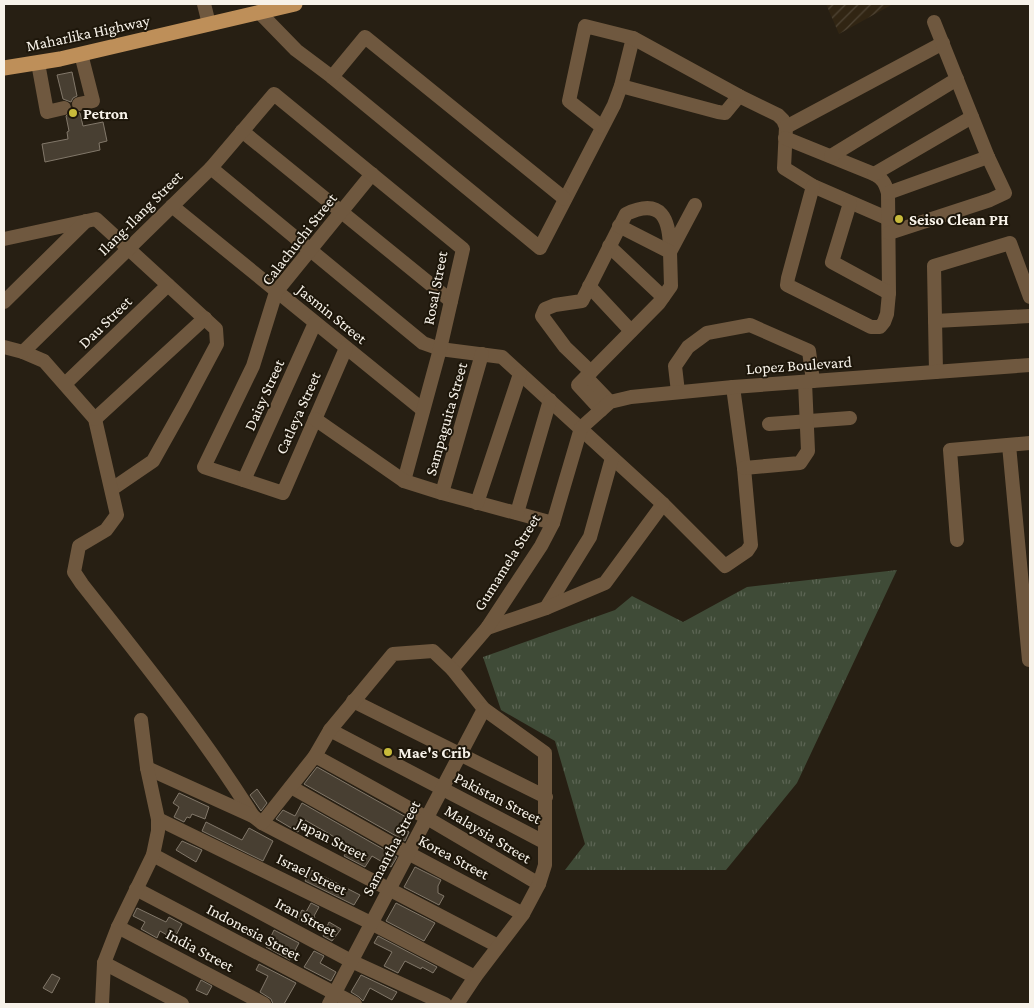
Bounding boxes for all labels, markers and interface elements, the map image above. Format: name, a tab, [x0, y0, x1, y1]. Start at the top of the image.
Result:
street label: Maharlika Highway	[25, 11, 152, 55]
place label: Petron	[83, 105, 128, 122]
marker: Petron	[67, 107, 79, 119]
street label: Ilang-Ilang Street	[94, 167, 187, 259]
street label: Calachuchi Street	[258, 189, 341, 288]
place label: Seiso Clean PH	[909, 211, 1009, 228]
marker: Seiso Clean PH	[893, 213, 905, 225]
street label: Rosal Street	[420, 249, 451, 326]
street label: Jasmin Street	[292, 280, 371, 348]
street label: Dau Street	[75, 292, 136, 351]
street label: Lopez Boulevard	[746, 353, 853, 378]
street label: Daisy Street	[241, 356, 288, 434]
street label: Sampaguita Street	[422, 360, 471, 478]
street label: Catleya Street	[272, 369, 325, 457]
street label: Gumamela Street	[470, 510, 544, 614]
place label: Mae's Crib	[398, 744, 471, 761]
marker: Mae's Crib	[382, 746, 394, 758]
street label: Pakistan Street	[452, 769, 545, 827]
street label: Samantha Street	[359, 797, 424, 899]
street label: Malaysia Street	[441, 802, 535, 868]
street label: Japan Street	[292, 813, 371, 865]
street label: Korea Street	[416, 831, 493, 883]
street label: Israel Street	[274, 850, 350, 899]
street label: Iran Street	[273, 894, 340, 940]
street label: Indonesia Street	[204, 900, 304, 964]
street label: India Street	[163, 925, 237, 975]

